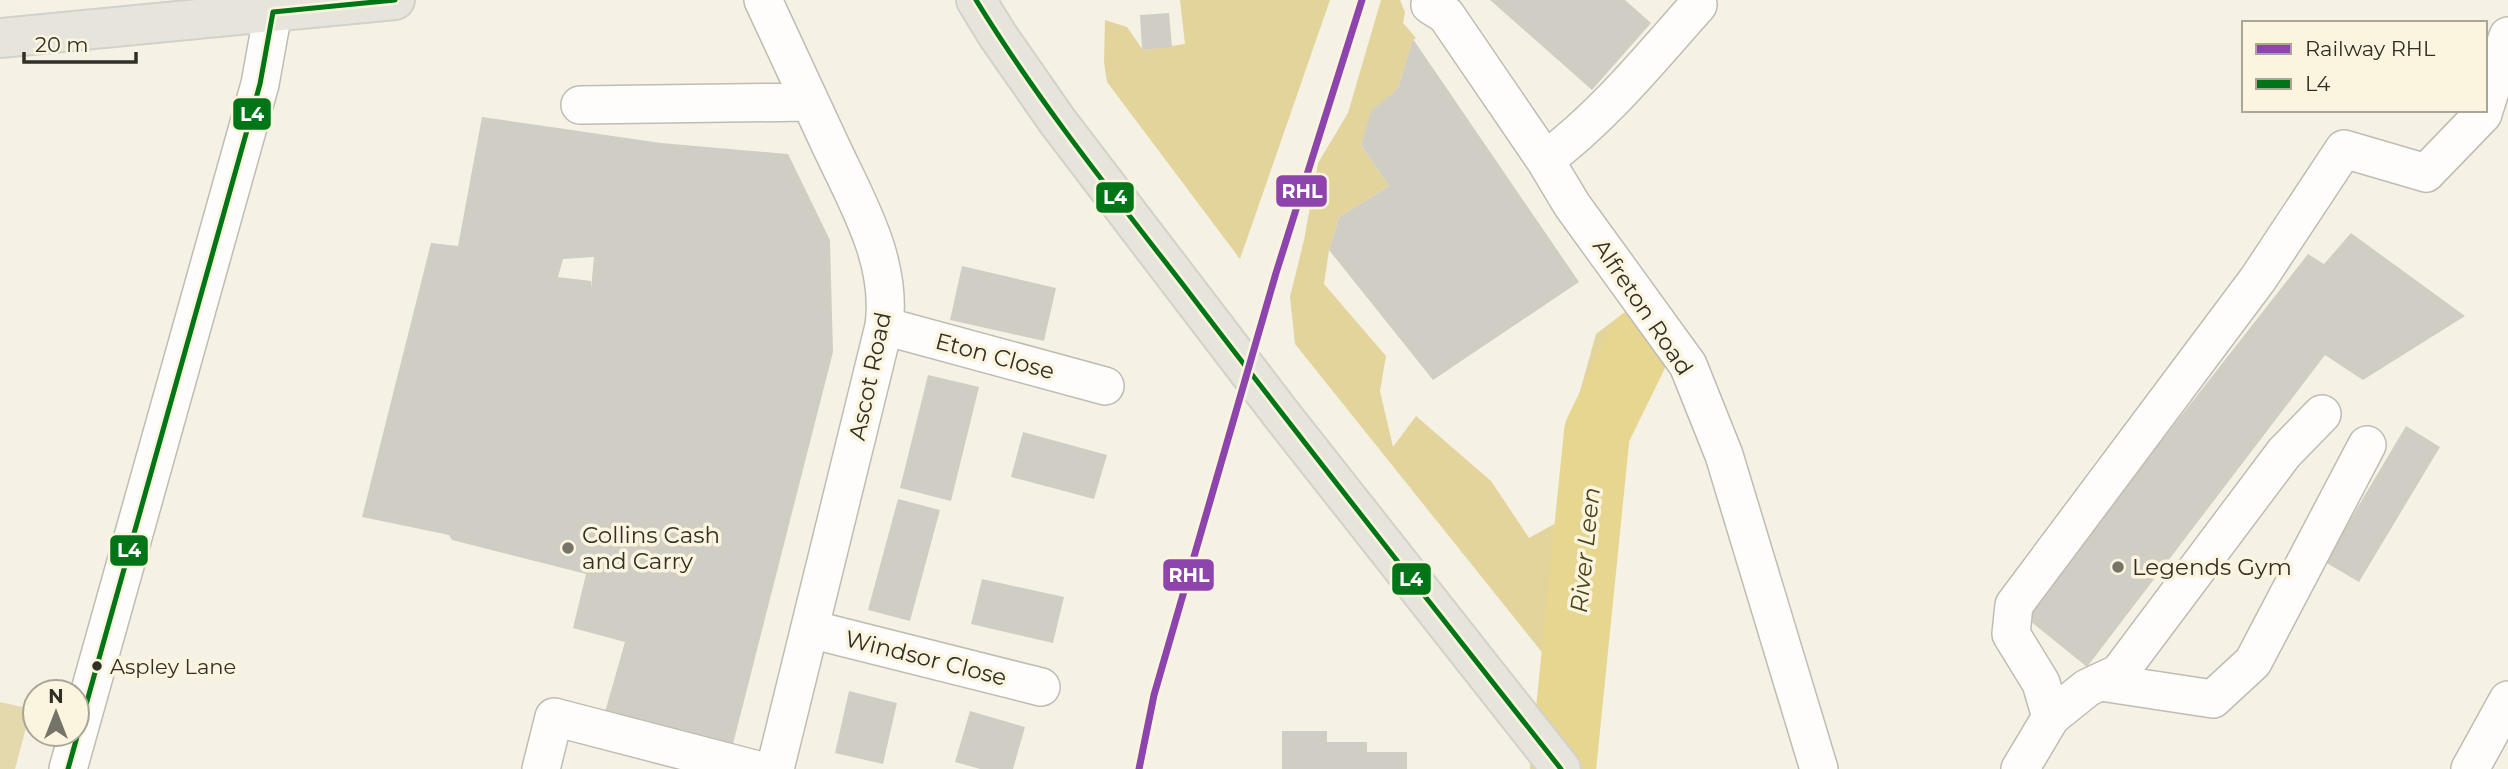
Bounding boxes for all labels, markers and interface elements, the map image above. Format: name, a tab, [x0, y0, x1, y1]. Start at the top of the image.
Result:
scale bar	[24, 21, 136, 65]
legend	[2242, 21, 2487, 112]
text: 20 m	[35, 32, 89, 57]
text: Railway RHL	[2305, 36, 2436, 61]
text: L4	[2305, 71, 2331, 96]
line badge: L4	[232, 97, 272, 131]
text: L4	[240, 103, 264, 126]
line badge: RHL	[1275, 174, 1328, 208]
text: RHL	[1282, 180, 1323, 203]
line badge: L4	[1095, 181, 1135, 214]
text: L4	[1103, 186, 1127, 209]
street label: Alfreton Road	[1587, 234, 1699, 380]
street label: Ascot Road	[843, 309, 897, 443]
street label: Eton Close	[932, 327, 1058, 385]
water label: River Leen	[1564, 486, 1606, 614]
place label: Collins Cash and Carry	[582, 521, 720, 575]
line badge: L4	[109, 534, 149, 567]
text: L4	[117, 539, 141, 562]
marker: Collins Cash and Carry	[560, 540, 576, 556]
place label: Legends Gym	[2132, 553, 2292, 581]
line badge: RHL	[1162, 558, 1215, 592]
marker: Legends Gym	[2110, 559, 2126, 575]
line badge: L4	[1391, 562, 1432, 596]
text: RHL	[1169, 564, 1210, 587]
text: L4	[1399, 568, 1423, 591]
street label: Windsor Close	[842, 624, 1010, 692]
place label: Aspley Lane	[110, 654, 236, 679]
marker: Aspley Lane	[90, 659, 104, 673]
north arrow	[21, 678, 91, 748]
text: N	[48, 685, 64, 708]

